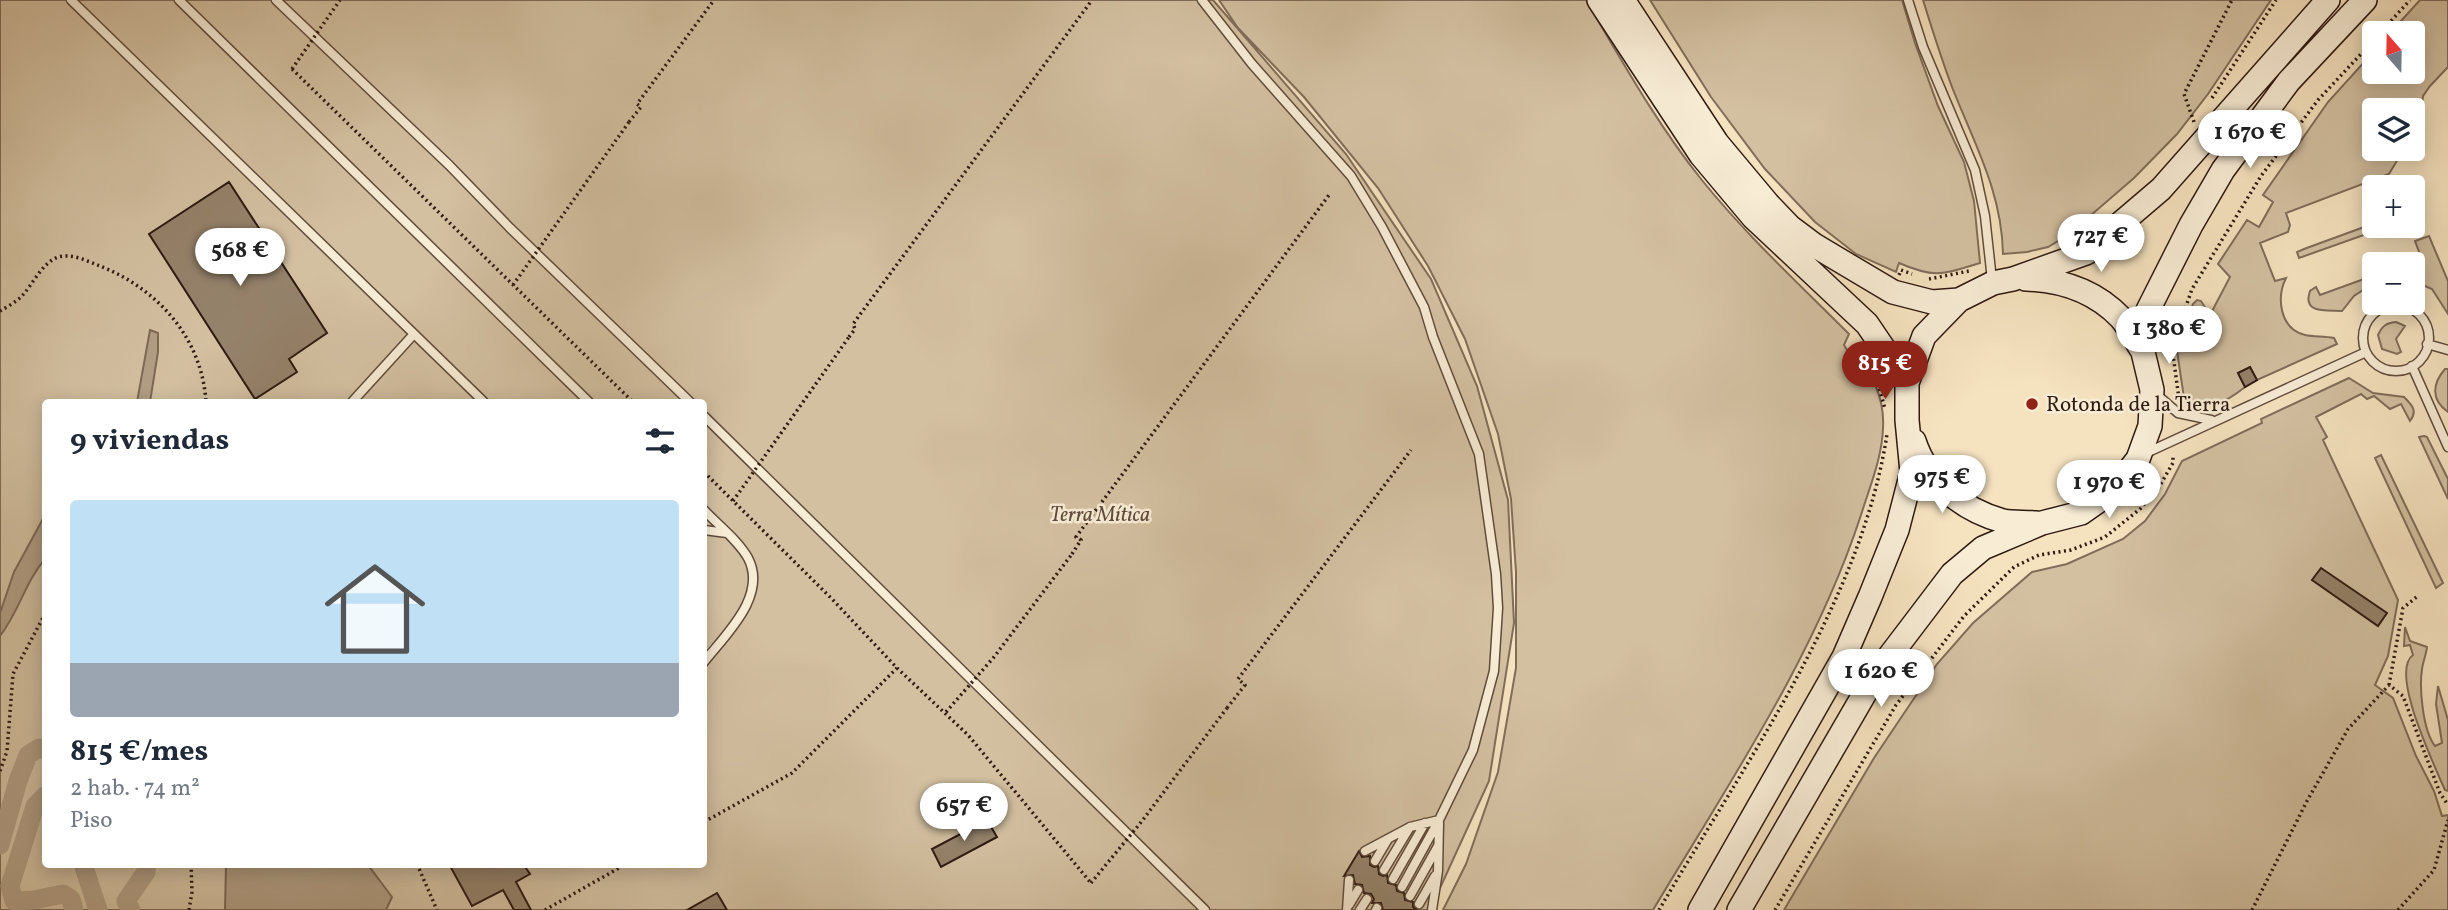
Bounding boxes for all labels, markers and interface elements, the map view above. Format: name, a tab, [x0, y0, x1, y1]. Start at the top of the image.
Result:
north arrow	[2362, 21, 2426, 84]
map controls	[2362, 21, 2425, 315]
button: layers	[2362, 98, 2425, 161]
pin: 1 670 €	[2185, 110, 2315, 170]
text: 1 670 €	[2214, 117, 2286, 149]
button: +	[2362, 175, 2425, 238]
pin: 727 €	[2052, 215, 2150, 274]
text: 727 €	[2073, 221, 2129, 253]
pin: 568 €	[191, 229, 289, 288]
text: 568 €	[211, 235, 269, 267]
button: −	[2362, 252, 2425, 315]
pin: 1 380 €	[2104, 306, 2234, 366]
text: 1 380 €	[2132, 313, 2206, 345]
pin: 815 €	[1836, 342, 1934, 401]
text: 815 €	[1858, 348, 1912, 380]
place label: Rotonda de la Tierra	[2046, 391, 2230, 420]
marker: Rotonda de la Tierra	[2024, 396, 2040, 412]
text: 9 viviendas	[70, 420, 229, 462]
icon: filters	[641, 422, 679, 460]
pin: 975 €	[1893, 456, 1991, 515]
pin: 1 970 €	[2044, 461, 2174, 520]
text: 975 €	[1914, 462, 1970, 494]
text: 1 970 €	[2073, 467, 2145, 499]
park label: Terra Mítica	[1050, 501, 1150, 530]
icon: home	[312, 546, 438, 672]
pin: 1 620 €	[1816, 650, 1946, 709]
text: 1 620 €	[1844, 656, 1918, 688]
text: 815 €/mes	[70, 731, 208, 773]
text: 2 hab. · 74 m²	[70, 773, 200, 805]
pin: 657 €	[915, 784, 1013, 843]
text: 657 €	[936, 790, 992, 822]
text: Piso	[70, 805, 112, 837]

